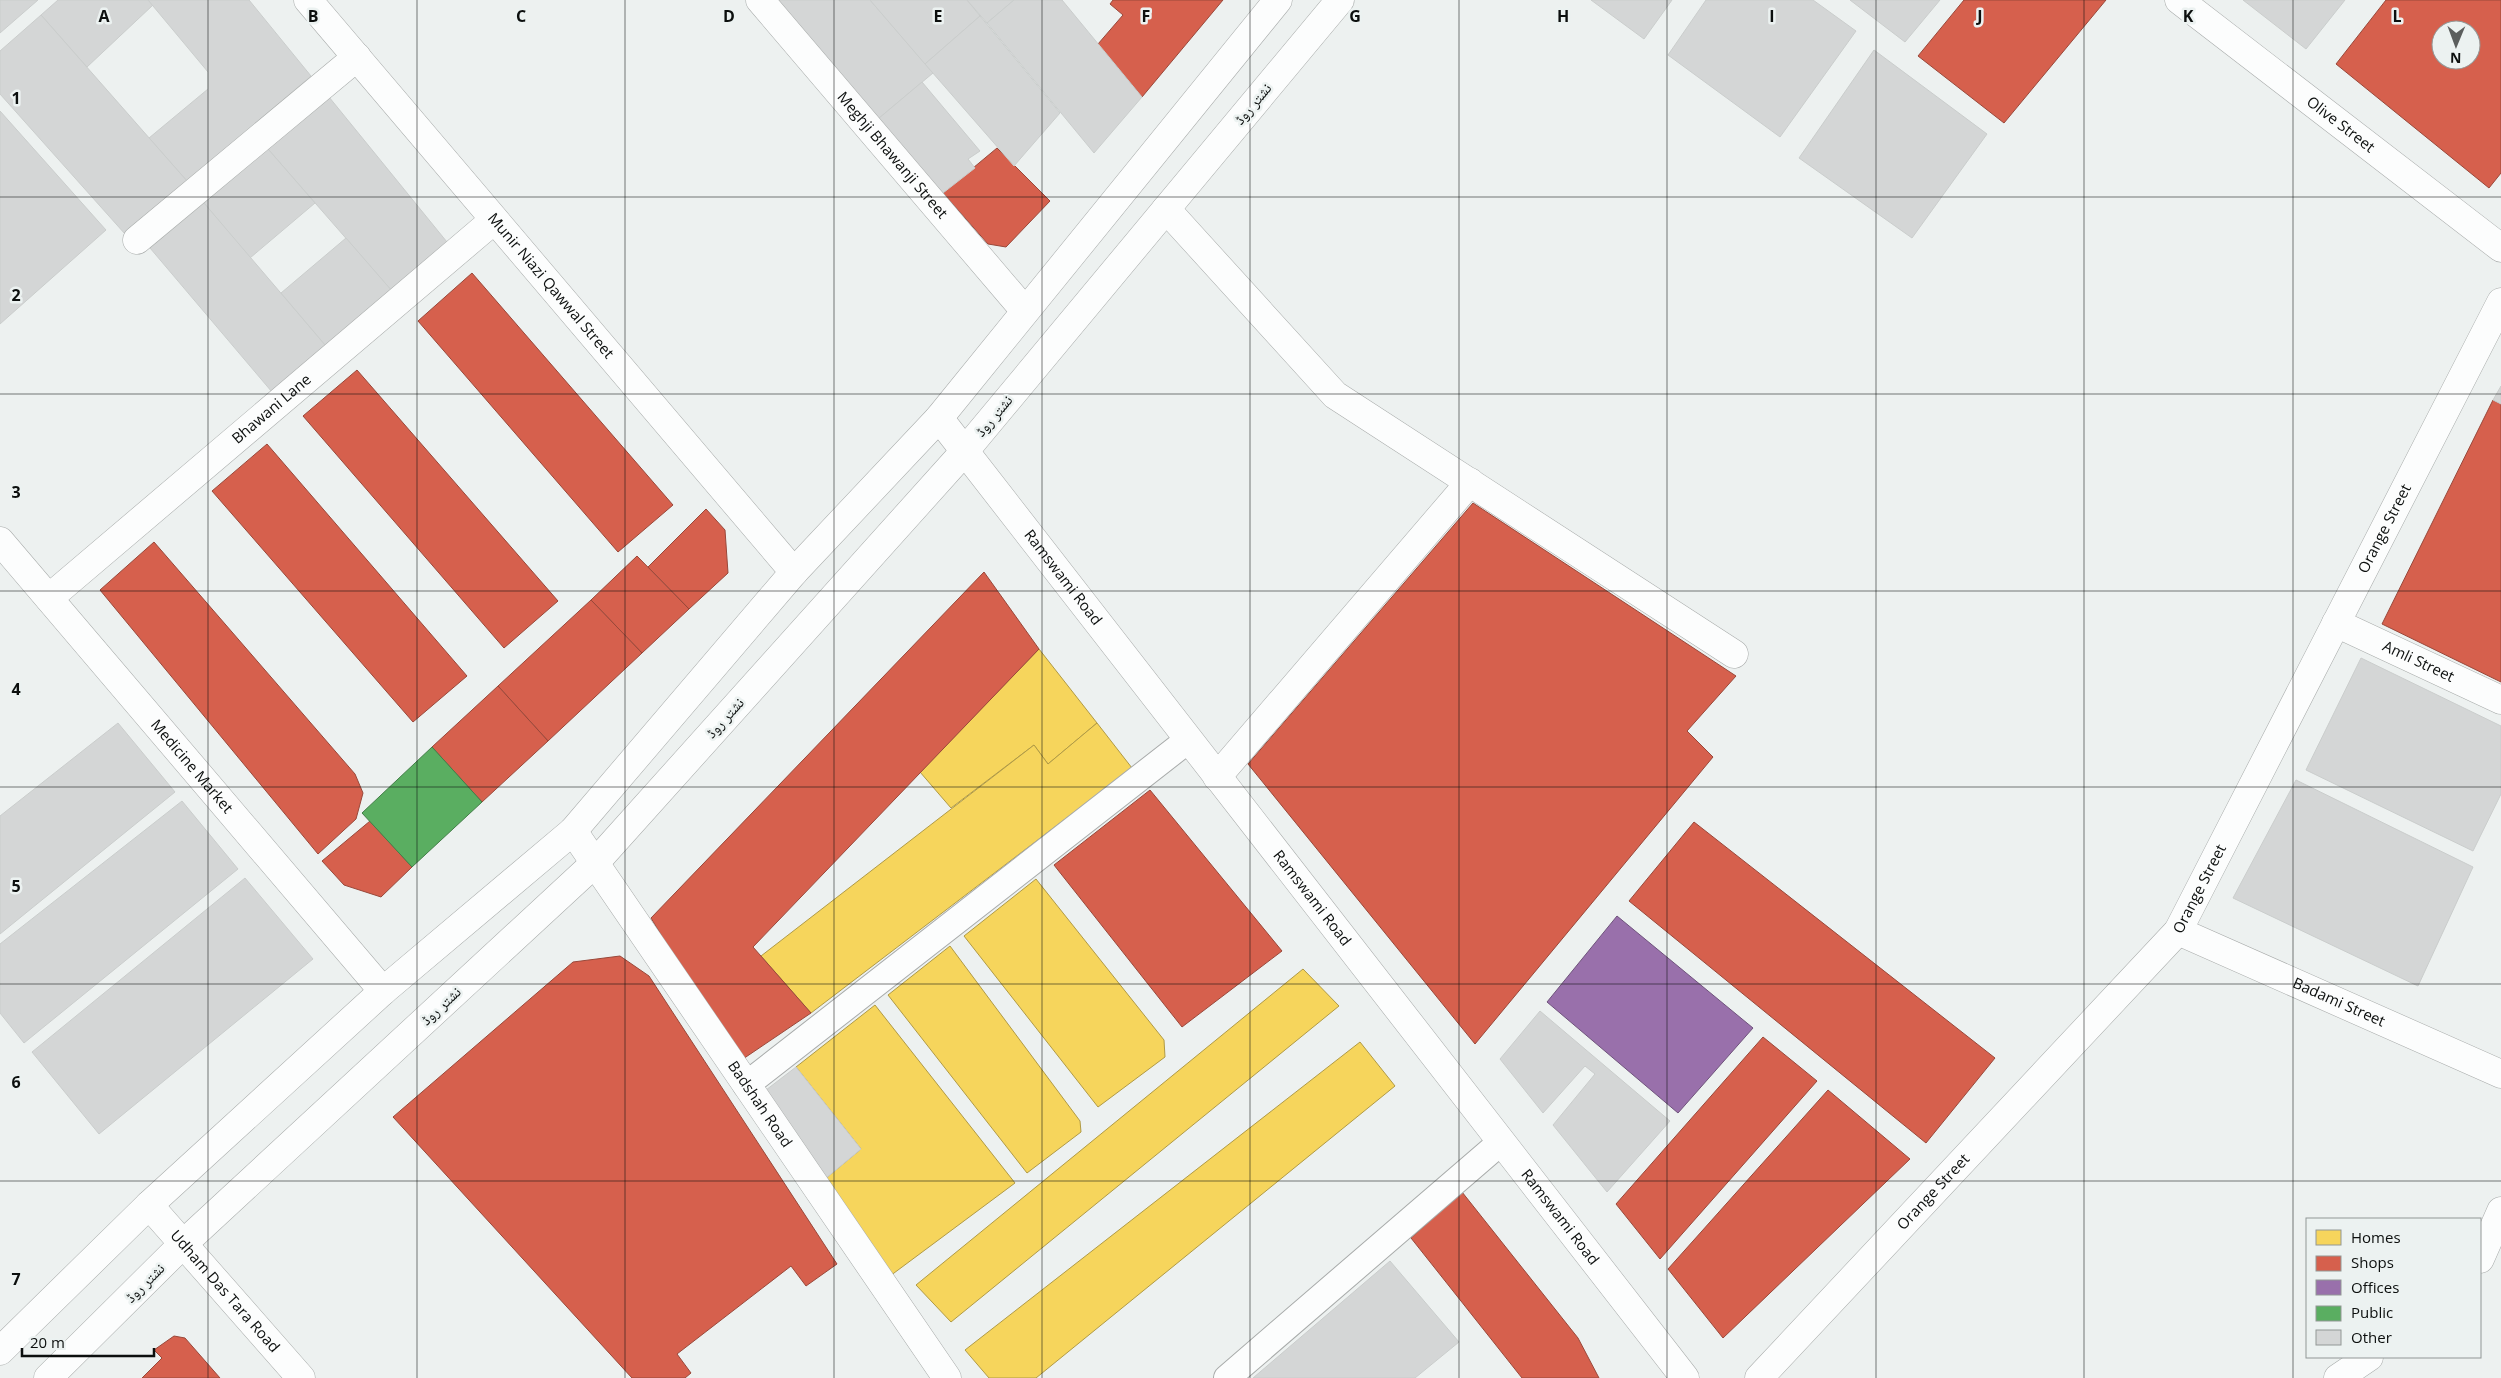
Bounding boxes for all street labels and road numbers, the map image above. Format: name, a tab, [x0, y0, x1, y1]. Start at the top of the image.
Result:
street label: نشتر روڈ	[1229, 78, 1275, 128]
street label: Meghji Bhawanji Street	[833, 87, 953, 222]
street label: Olive Street	[2303, 91, 2379, 156]
street label: Munir Niazi Qawwal Street	[484, 208, 619, 362]
street label: Bhawani Lane	[227, 369, 315, 448]
street label: نشتر روڈ	[970, 390, 1016, 440]
street label: Orange Street	[2352, 480, 2415, 576]
street label: Ramswami Road	[1020, 525, 1107, 629]
street label: Amli Street	[2380, 635, 2458, 686]
street label: نشتر روڈ	[701, 693, 748, 742]
street label: Medicine Market	[147, 715, 238, 817]
street label: Orange Street	[2167, 840, 2230, 937]
street label: Ramswami Road	[1269, 846, 1356, 949]
street label: Badami Street	[2290, 972, 2389, 1031]
street label: نشتر روڈ	[416, 981, 465, 1029]
street label: Badshah Road	[724, 1056, 797, 1151]
street label: Orange Street	[1892, 1149, 1973, 1234]
street label: Ramswami Road	[1517, 1165, 1604, 1268]
street label: Udham Das Tara Road	[166, 1225, 285, 1356]
street label: نشتر روڈ	[120, 1258, 168, 1306]

